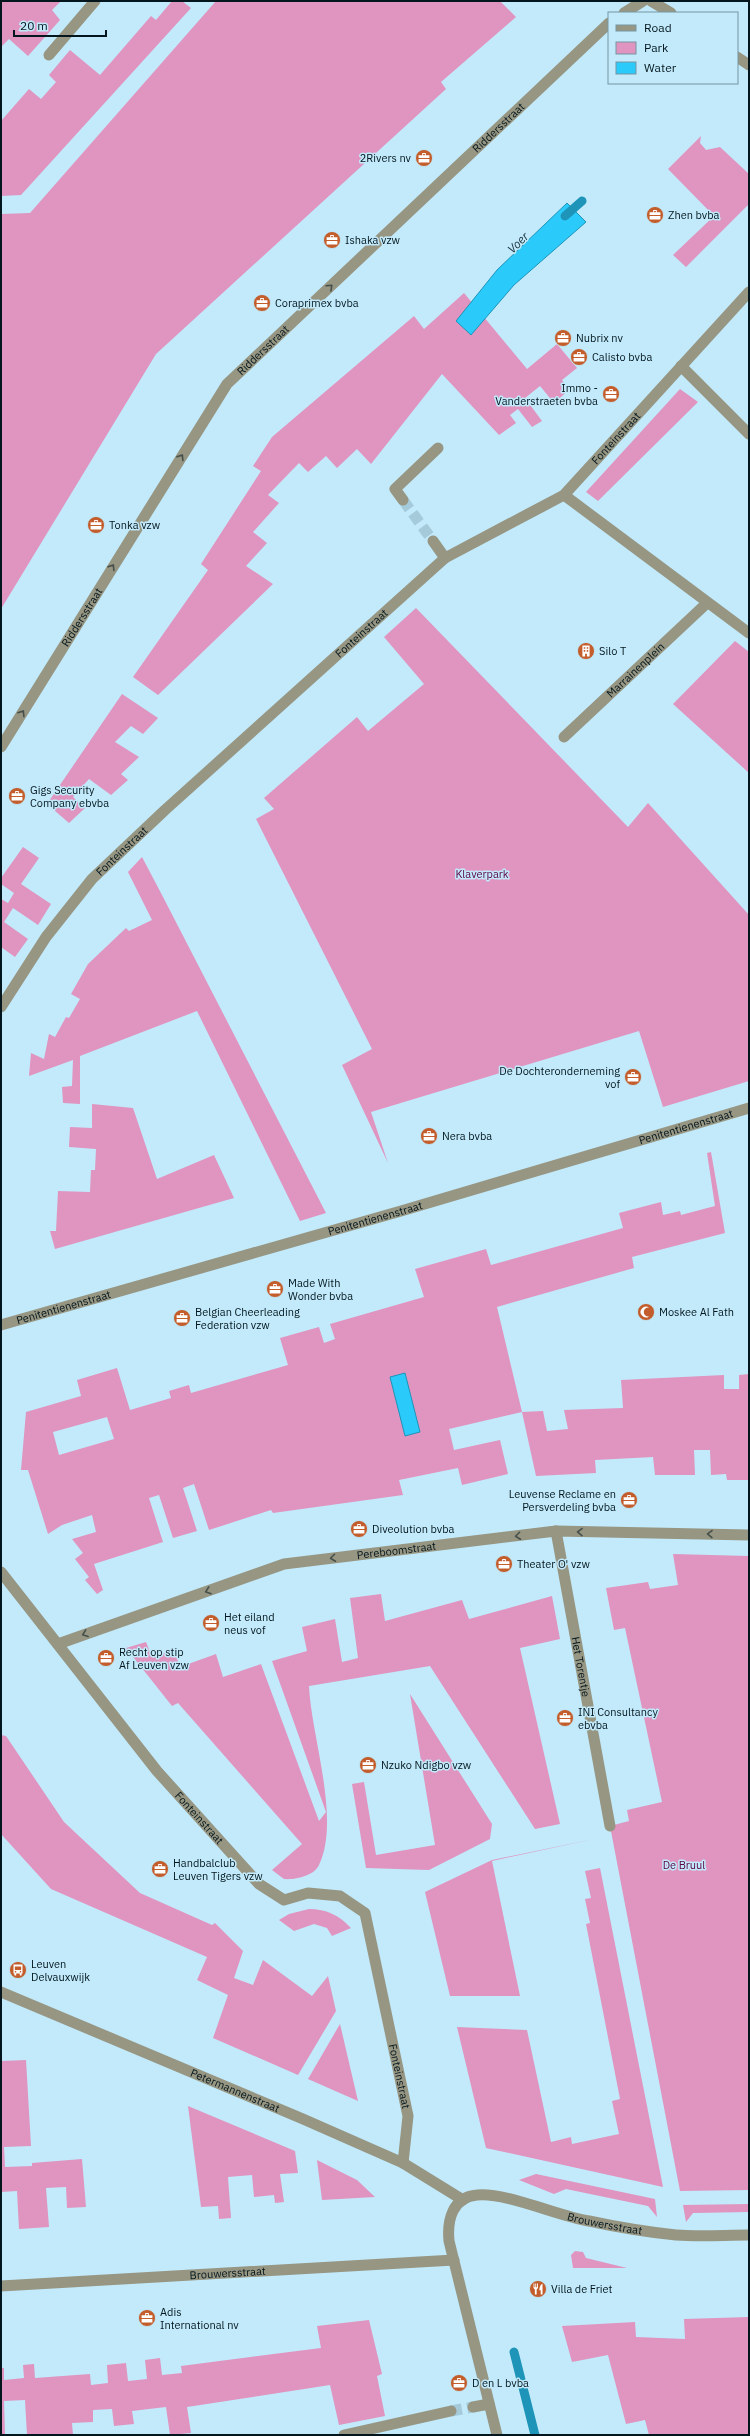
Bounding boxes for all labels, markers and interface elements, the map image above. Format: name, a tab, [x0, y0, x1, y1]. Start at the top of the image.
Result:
scale bar	[14, 12, 106, 38]
legend	[608, 12, 738, 84]
text: 20 m	[20, 18, 48, 33]
text: Road	[644, 20, 672, 35]
text: Park	[644, 40, 669, 55]
text: Water	[644, 60, 677, 75]
street label: Riddersstraat	[469, 99, 528, 156]
office icon: 2Rivers nv	[414, 148, 434, 168]
place label: 2Rivers nv	[360, 151, 412, 165]
office icon: Zhen bvba	[645, 205, 665, 225]
place label: Zhen bvba	[668, 208, 720, 222]
water label: Voer	[504, 228, 532, 256]
office icon: Ishaka vzw	[322, 230, 342, 250]
place label: Ishaka vzw	[345, 233, 401, 247]
one-way arrow	[325, 284, 333, 292]
office icon: Coraprimex bvba	[252, 293, 272, 313]
place label: Coraprimex bvba	[275, 296, 359, 310]
street label: Riddersstraat	[234, 322, 292, 378]
office icon: Nubrix nv	[553, 328, 573, 348]
place label: Nubrix nv	[576, 331, 624, 345]
office icon: Calisto bvba	[569, 347, 589, 367]
place label: Calisto bvba	[592, 350, 652, 364]
place label: Immo - Vanderstraeten bvba	[495, 381, 598, 408]
office icon: Immo - Vanderstraeten bvba	[601, 384, 621, 404]
street label: Fonteinstraat	[588, 409, 643, 467]
one-way arrow	[176, 454, 184, 461]
office icon: Tonka vzw	[86, 515, 106, 535]
place label: Tonka vzw	[109, 518, 161, 532]
one-way arrow	[108, 564, 115, 571]
street label: Riddersstraat	[58, 585, 106, 649]
street label: Fonteinstraat	[332, 606, 391, 660]
street label: Marrainenplein	[604, 639, 667, 701]
building icon: Silo T	[576, 641, 596, 661]
place label: Silo T	[599, 644, 627, 658]
one-way arrow	[17, 710, 24, 717]
place label: Gigs Security Company ebvba	[30, 783, 109, 810]
office icon: Gigs Security Company ebvba	[7, 786, 27, 806]
street label: Fonteinstraat	[93, 823, 150, 879]
park label: Klaverpark	[455, 867, 509, 881]
place label: De Dochteronderneming vof	[499, 1064, 620, 1091]
office icon: De Dochteronderneming vof	[623, 1067, 643, 1087]
street label: Penitentienenstraat	[637, 1106, 735, 1147]
office icon: Nera bvba	[419, 1126, 439, 1146]
place label: Nera bvba	[442, 1129, 492, 1143]
street label: Penitentienenstraat	[326, 1198, 424, 1238]
place label: Made With Wonder bvba	[288, 1276, 353, 1303]
office icon: Made With Wonder bvba	[265, 1279, 285, 1299]
street label: Penitentienenstraat	[15, 1287, 112, 1327]
mosque icon: Moskee Al Fath	[636, 1302, 656, 1322]
place label: Belgian Cheerleading Federation vzw	[195, 1305, 300, 1332]
place label: Moskee Al Fath	[659, 1305, 734, 1319]
office icon: Belgian Cheerleading Federation vzw	[172, 1308, 192, 1328]
place label: Leuvense Reclame en Persverdeling bvba	[509, 1487, 616, 1514]
office icon: Leuvense Reclame en Persverdeling bvba	[619, 1490, 639, 1510]
office icon: Diveolution bvba	[349, 1519, 369, 1539]
place label: Diveolution bvba	[372, 1522, 455, 1536]
one-way arrow	[577, 1528, 583, 1536]
one-way arrow	[707, 1530, 713, 1539]
one-way arrow	[514, 1531, 521, 1540]
street label: Pereboomstraat	[356, 1539, 437, 1562]
one-way arrow	[330, 1553, 336, 1562]
office icon: Theater O' vzw	[494, 1554, 514, 1574]
place label: Theater O' vzw	[517, 1557, 590, 1571]
one-way arrow	[204, 1586, 211, 1594]
place label: Het eiland neus vof	[224, 1610, 275, 1637]
office icon: Het eiland neus vof	[201, 1613, 221, 1633]
one-way arrow	[82, 1629, 89, 1638]
street label: Het Torentje	[568, 1635, 593, 1698]
place label: Recht op stip Af Leuven vzw	[119, 1645, 190, 1672]
office icon: Recht op stip Af Leuven vzw	[96, 1648, 116, 1668]
place label: INI Consultancy ebvba	[578, 1705, 658, 1732]
office icon: INI Consultancy ebvba	[555, 1708, 575, 1728]
office icon: Nzuko Ndigbo vzw	[358, 1755, 378, 1775]
place label: Nzuko Ndigbo vzw	[381, 1758, 472, 1772]
street label: Fonteinstraat	[172, 1789, 227, 1847]
place label: Handbalclub Leuven Tigers vzw	[173, 1856, 263, 1883]
park label: De Bruul	[663, 1858, 705, 1872]
office icon: Handbalclub Leuven Tigers vzw	[150, 1859, 170, 1879]
place label: Leuven Delvauxwijk	[31, 1957, 90, 1984]
bus stop icon: Leuven Delvauxwijk	[8, 1960, 28, 1980]
street label: Fonteinstraat	[386, 2043, 413, 2110]
street label: Petermannenstraat	[188, 2066, 282, 2115]
street label: Brouwersstraat	[566, 2209, 643, 2238]
street label: Brouwersstraat	[189, 2264, 266, 2282]
restaurant icon: Villa de Friet	[528, 2279, 548, 2299]
place label: Villa de Friet	[551, 2282, 613, 2296]
place label: Adis International nv	[160, 2305, 239, 2332]
office icon: Adis International nv	[137, 2308, 157, 2328]
office icon: D en L bvba	[449, 2373, 469, 2393]
place label: D en L bvba	[472, 2376, 529, 2390]

